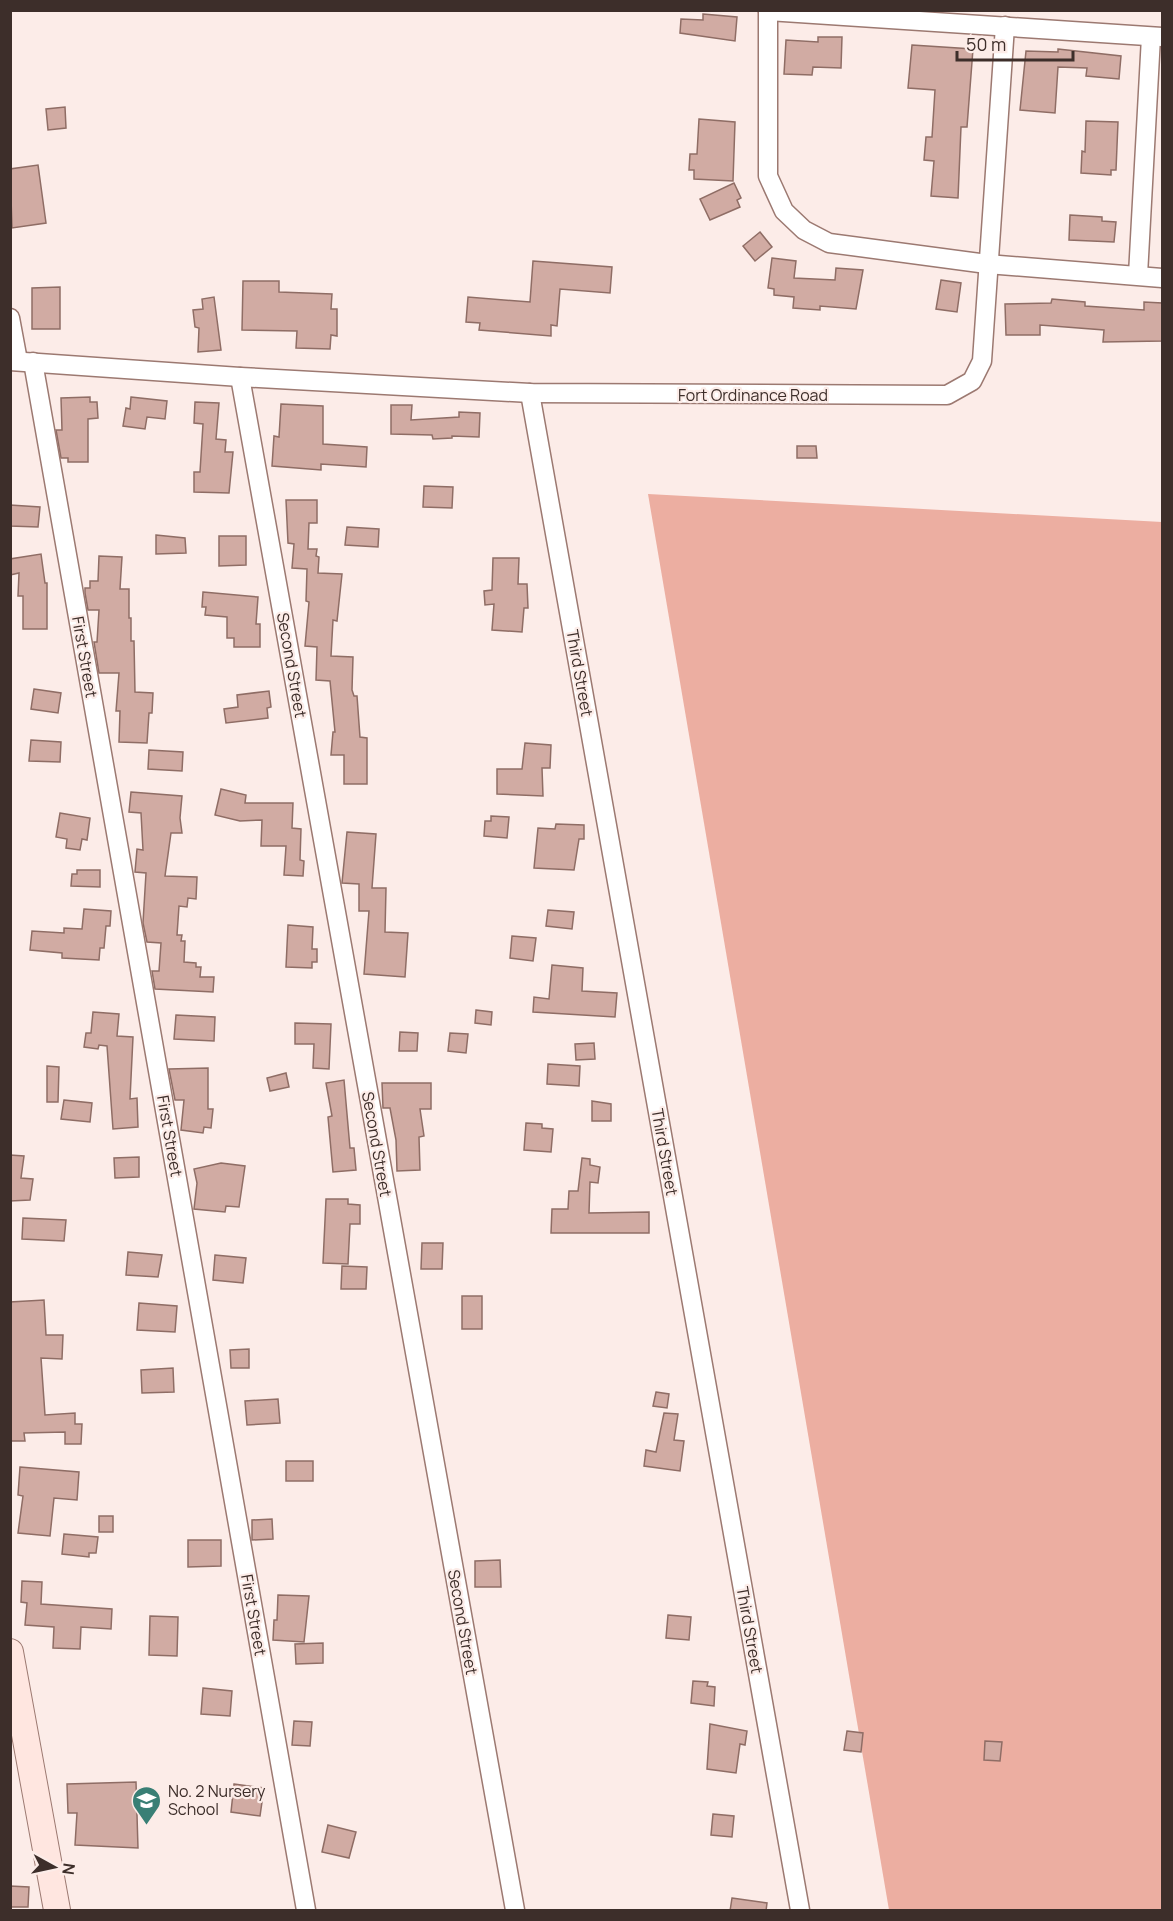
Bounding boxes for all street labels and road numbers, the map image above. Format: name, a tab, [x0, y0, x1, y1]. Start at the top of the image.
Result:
street label: Fort Ordinance Road	[678, 384, 828, 406]
street label: Second Street	[272, 611, 312, 719]
street label: First Street	[67, 615, 103, 699]
street label: Third Street	[562, 628, 598, 718]
street label: Second Street	[357, 1090, 397, 1198]
street label: First Street	[152, 1094, 188, 1178]
street label: Third Street	[647, 1107, 683, 1197]
street label: Second Street	[443, 1568, 483, 1676]
street label: First Street	[236, 1573, 272, 1657]
street label: Third Street	[732, 1585, 768, 1675]

